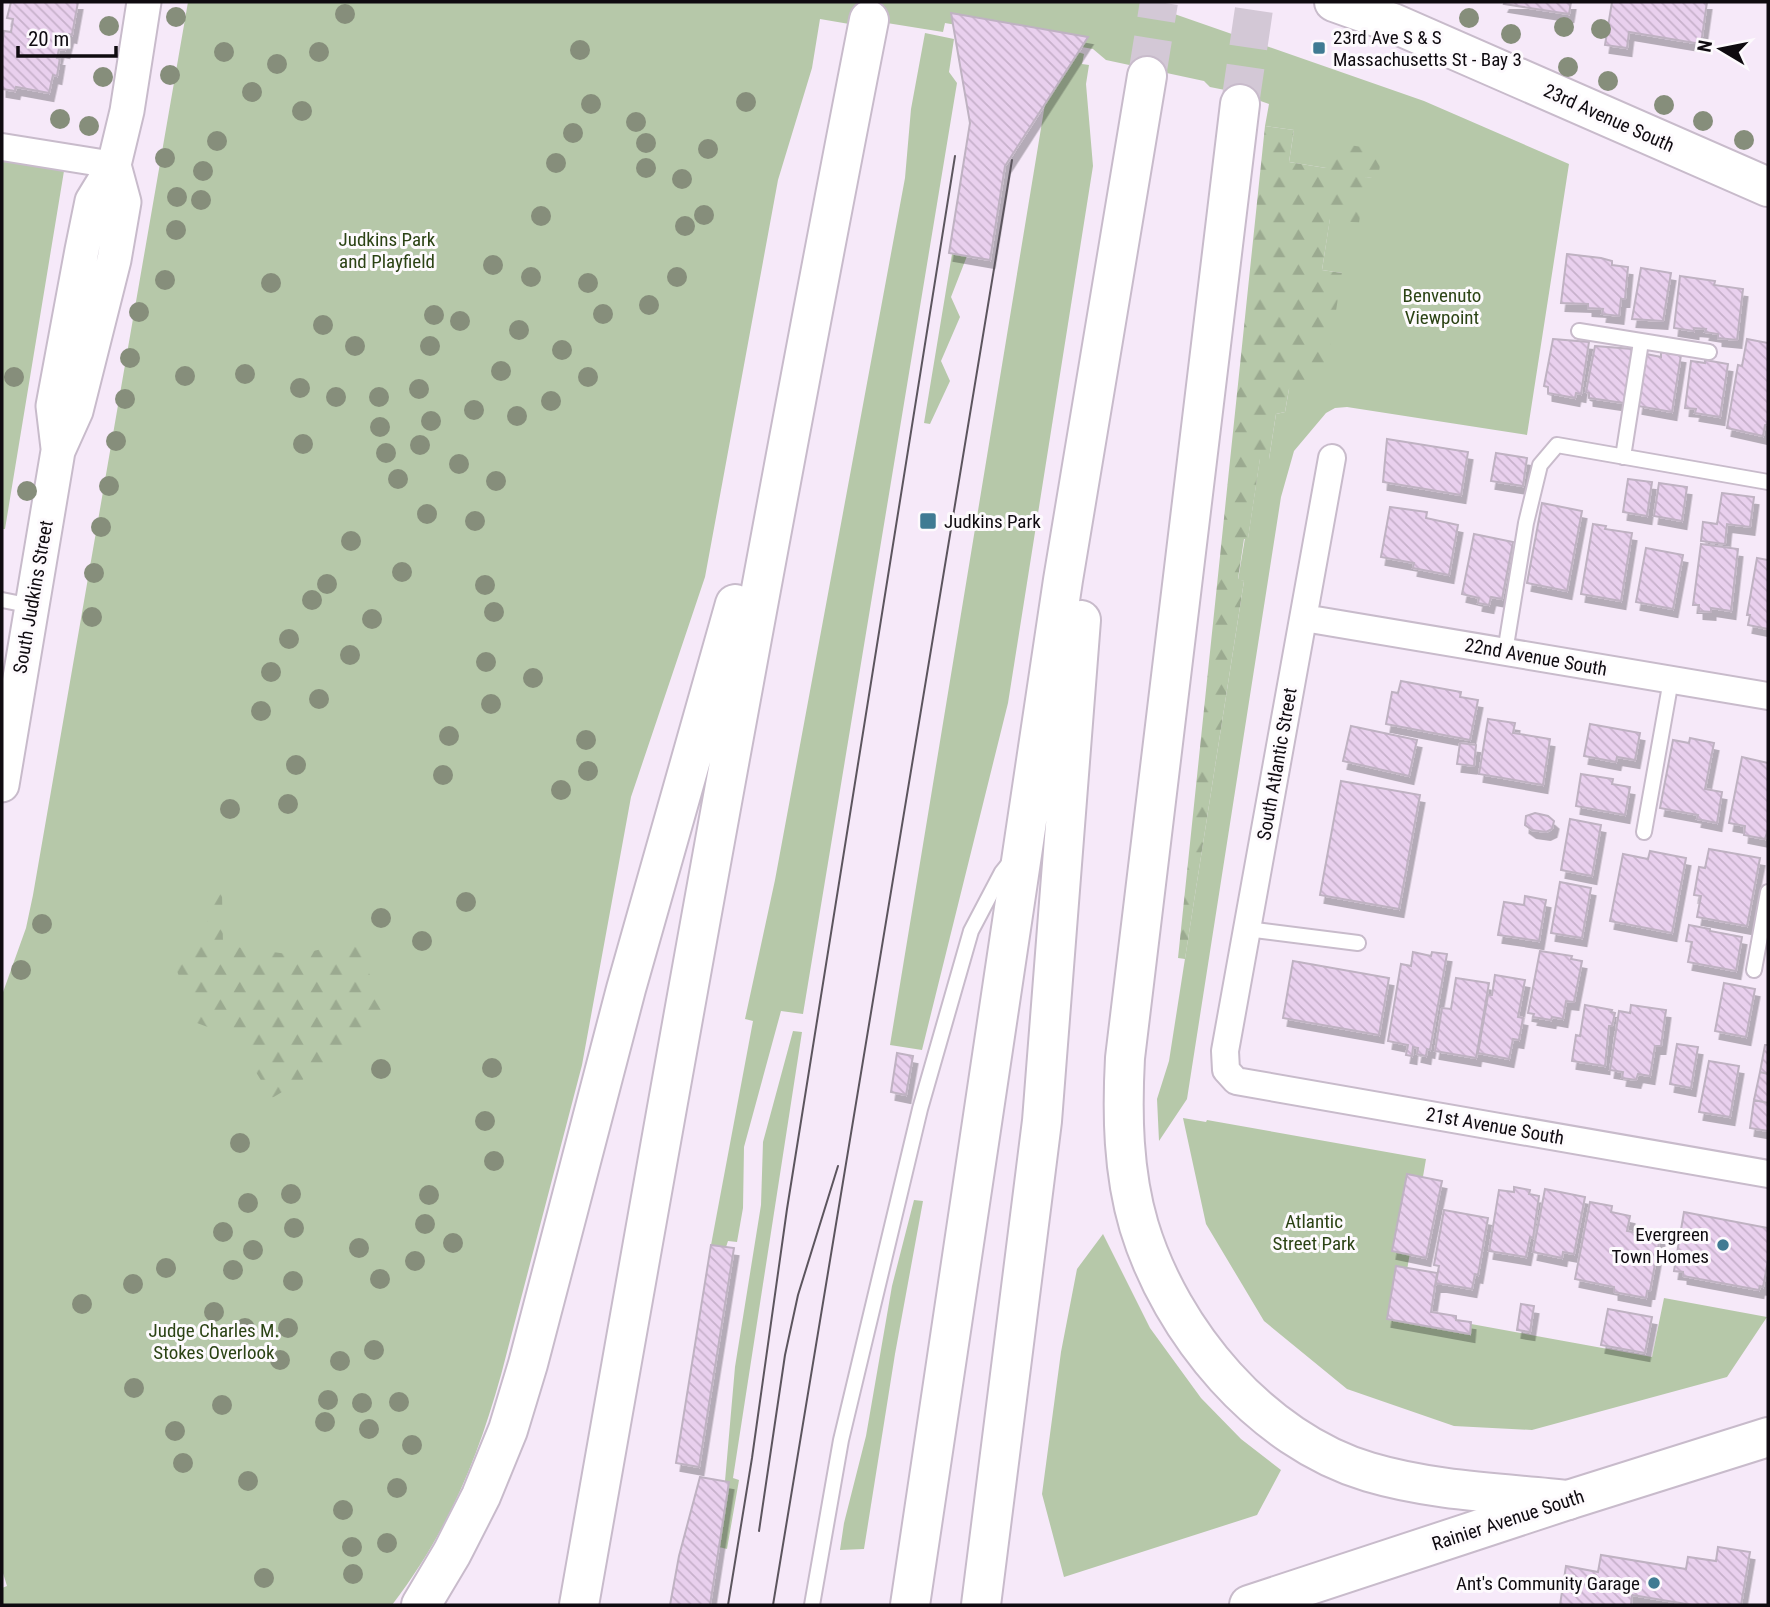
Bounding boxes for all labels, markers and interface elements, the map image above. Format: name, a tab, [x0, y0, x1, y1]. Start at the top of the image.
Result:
scale bar	[18, 14, 116, 58]
north arrow	[1686, 14, 1756, 84]
place label: 23rd Ave S & S Massachusetts St - Bay 3	[1333, 26, 1522, 71]
text: 20 m	[28, 27, 69, 51]
text: N	[1692, 38, 1717, 54]
marker: 23rd Ave S & S Massachusetts St - Bay 3	[1311, 40, 1327, 56]
street label: 23rd Avenue South	[1540, 79, 1678, 157]
park label: Judkins Park and Playfield	[339, 228, 436, 273]
park label: Benvenuto Viewpoint	[1403, 284, 1481, 329]
place label: Judkins Park	[944, 510, 1041, 533]
marker: Judkins Park	[918, 511, 938, 531]
street label: South Judkins Street	[8, 519, 58, 675]
street label: 22nd Avenue South	[1463, 633, 1609, 681]
street label: South Atlantic Street	[1252, 686, 1302, 842]
street label: 21st Avenue South	[1424, 1103, 1566, 1149]
park label: Atlantic Street Park	[1273, 1210, 1356, 1255]
place label: Evergreen Town Homes	[1611, 1223, 1709, 1268]
marker: Evergreen Town Homes	[1715, 1237, 1731, 1253]
park label: Judge Charles M. Stokes Overlook	[149, 1319, 279, 1364]
street label: Rainier Avenue South	[1429, 1485, 1587, 1555]
place label: Ant's Community Garage	[1456, 1572, 1640, 1595]
marker: Ant's Community Garage	[1646, 1575, 1662, 1591]

